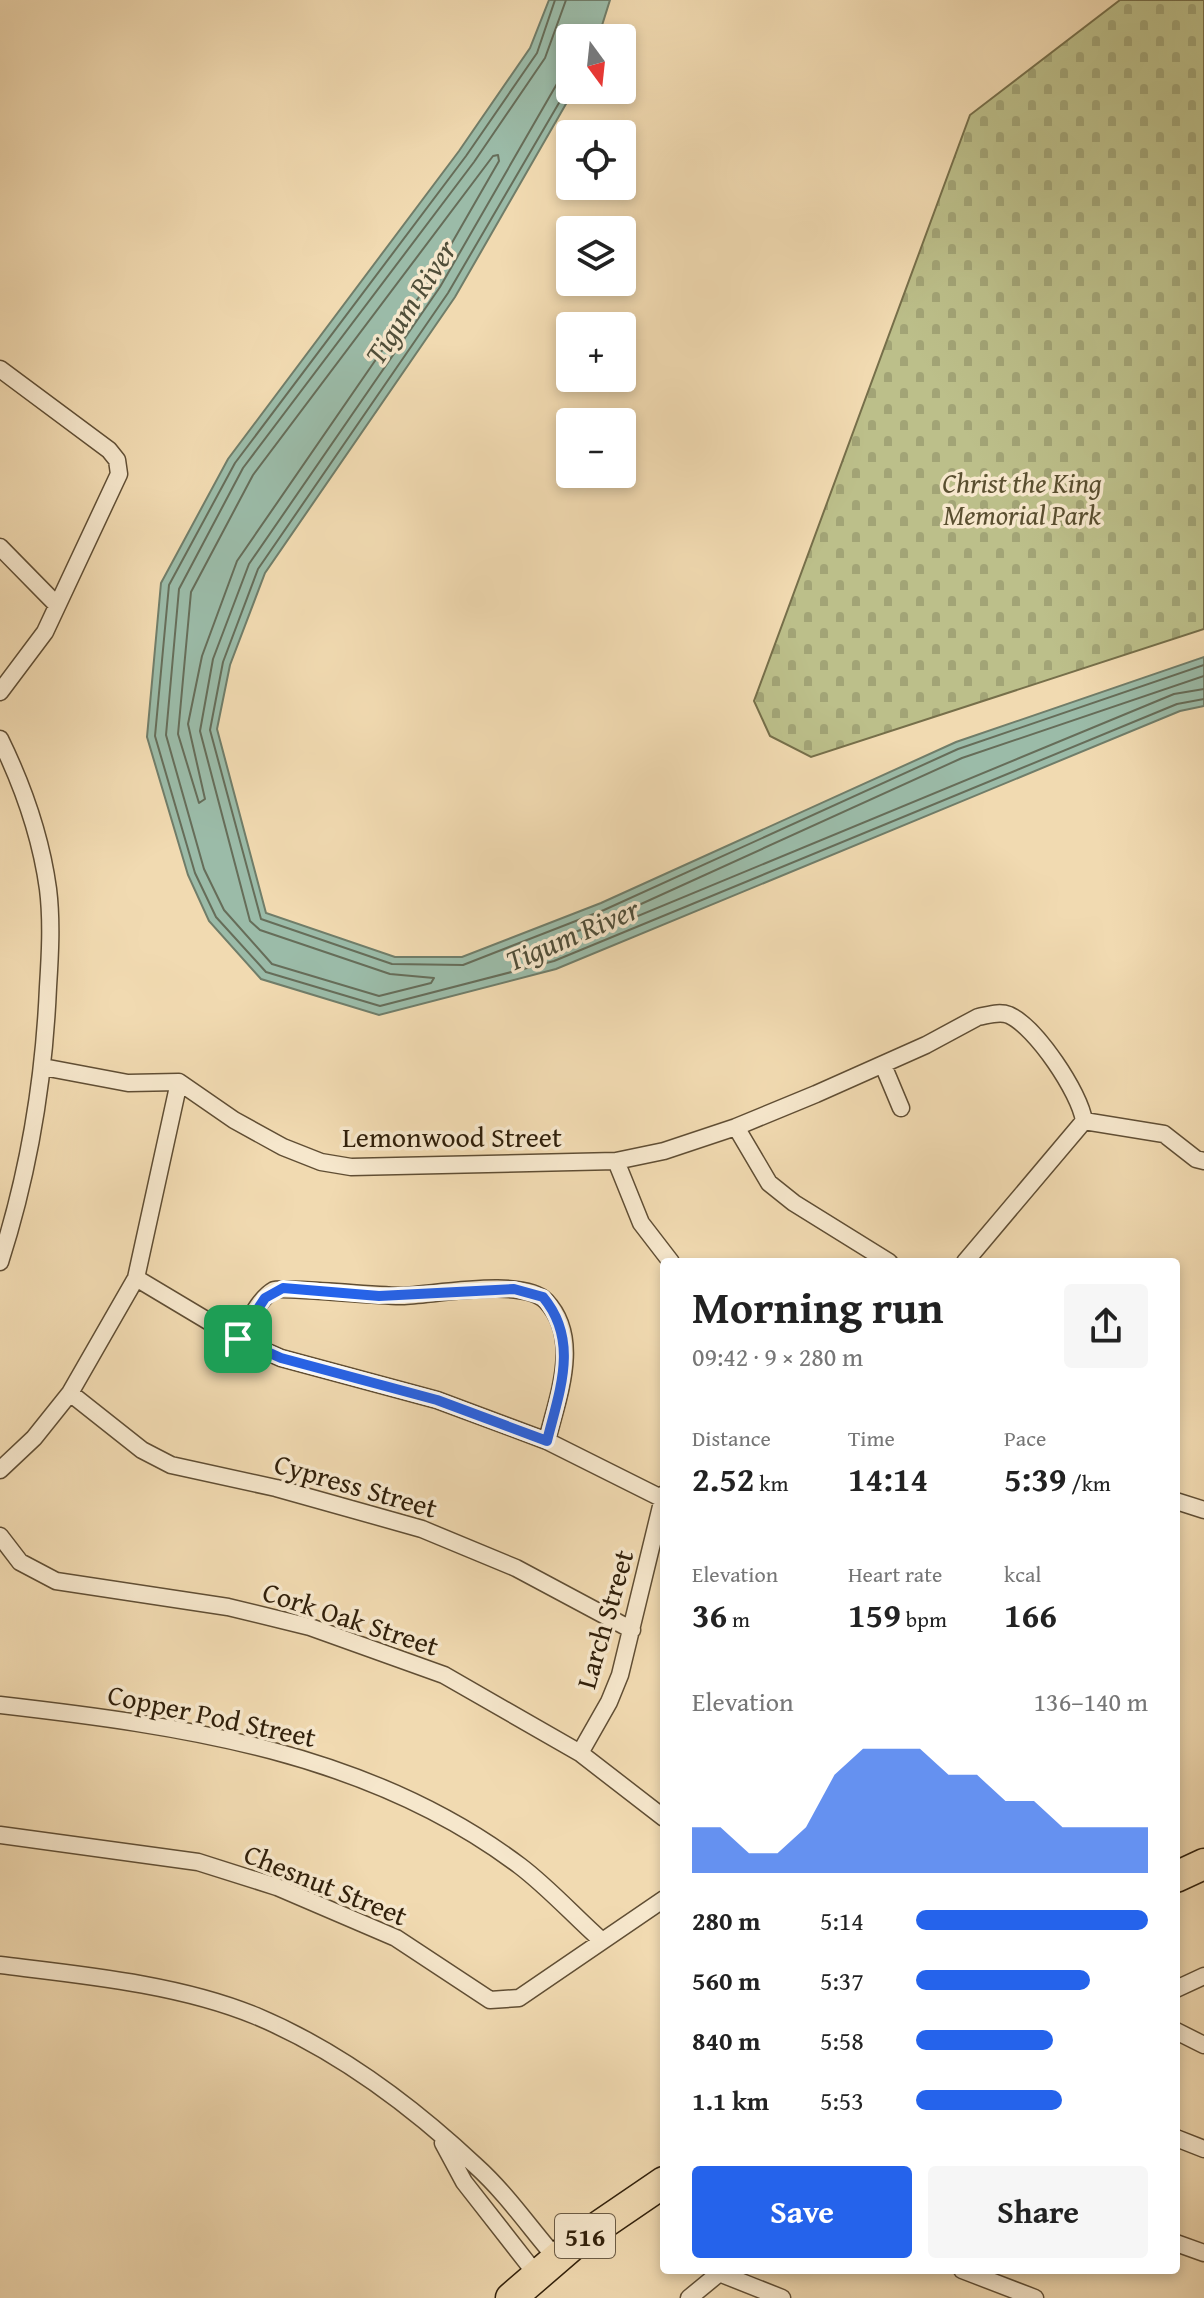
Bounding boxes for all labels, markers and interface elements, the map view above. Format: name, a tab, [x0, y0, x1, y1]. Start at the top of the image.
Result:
north arrow	[556, 24, 636, 104]
map controls	[556, 24, 636, 488]
button: locate	[556, 120, 636, 200]
button: layers	[556, 216, 636, 296]
water label: Tigum River	[353, 230, 467, 373]
button: +	[556, 312, 636, 392]
button: −	[556, 408, 636, 488]
park label: Christ the King Memorial Park	[942, 462, 1102, 535]
water label: Tigum River	[499, 886, 646, 982]
street label: Lemonwood Street	[342, 1116, 562, 1157]
text: Morning run	[692, 1275, 943, 1339]
button: share	[1064, 1284, 1148, 1368]
pin	[204, 1305, 272, 1373]
icon: arrive	[216, 1317, 260, 1361]
text: 09:42 · 9 × 280 m	[692, 1337, 863, 1376]
text: Distance	[692, 1422, 771, 1454]
text: Time	[848, 1422, 895, 1454]
text: Pace	[1004, 1422, 1046, 1454]
street label: Cypress Street	[270, 1442, 442, 1528]
text: 2.52	[692, 1454, 754, 1503]
text: 14:14	[848, 1454, 928, 1503]
text: 5:39	[1004, 1454, 1066, 1503]
text: km	[754, 1467, 788, 1499]
text: /km	[1066, 1467, 1111, 1499]
street label: Larch Street	[565, 1545, 643, 1693]
text: Elevation	[692, 1558, 778, 1590]
text: Heart rate	[848, 1558, 942, 1590]
text: kcal	[1004, 1558, 1042, 1590]
street label: Cork Oak Street	[258, 1570, 444, 1666]
text: 36	[692, 1590, 727, 1639]
text: 159	[848, 1590, 901, 1639]
text: 166	[1004, 1590, 1057, 1639]
text: m	[727, 1603, 750, 1635]
text: bpm	[901, 1603, 947, 1635]
street label: Copper Pod Street	[104, 1673, 320, 1757]
text: Elevation	[692, 1682, 794, 1721]
text: 136–140 m	[1034, 1682, 1148, 1721]
street label: Chesnut Street	[238, 1833, 414, 1935]
text: 280 m	[692, 1901, 760, 1940]
text: 5:14	[820, 1901, 864, 1940]
text: 560 m	[692, 1961, 760, 2000]
text: 5:37	[820, 1961, 864, 2000]
text: 840 m	[692, 2021, 760, 2060]
text: 5:58	[820, 2021, 864, 2060]
text: 1.1 km	[692, 2081, 769, 2120]
text: 5:53	[820, 2081, 864, 2120]
button: Save	[692, 2166, 912, 2258]
button: Share	[928, 2166, 1148, 2258]
road number: 516	[555, 2214, 615, 2258]

